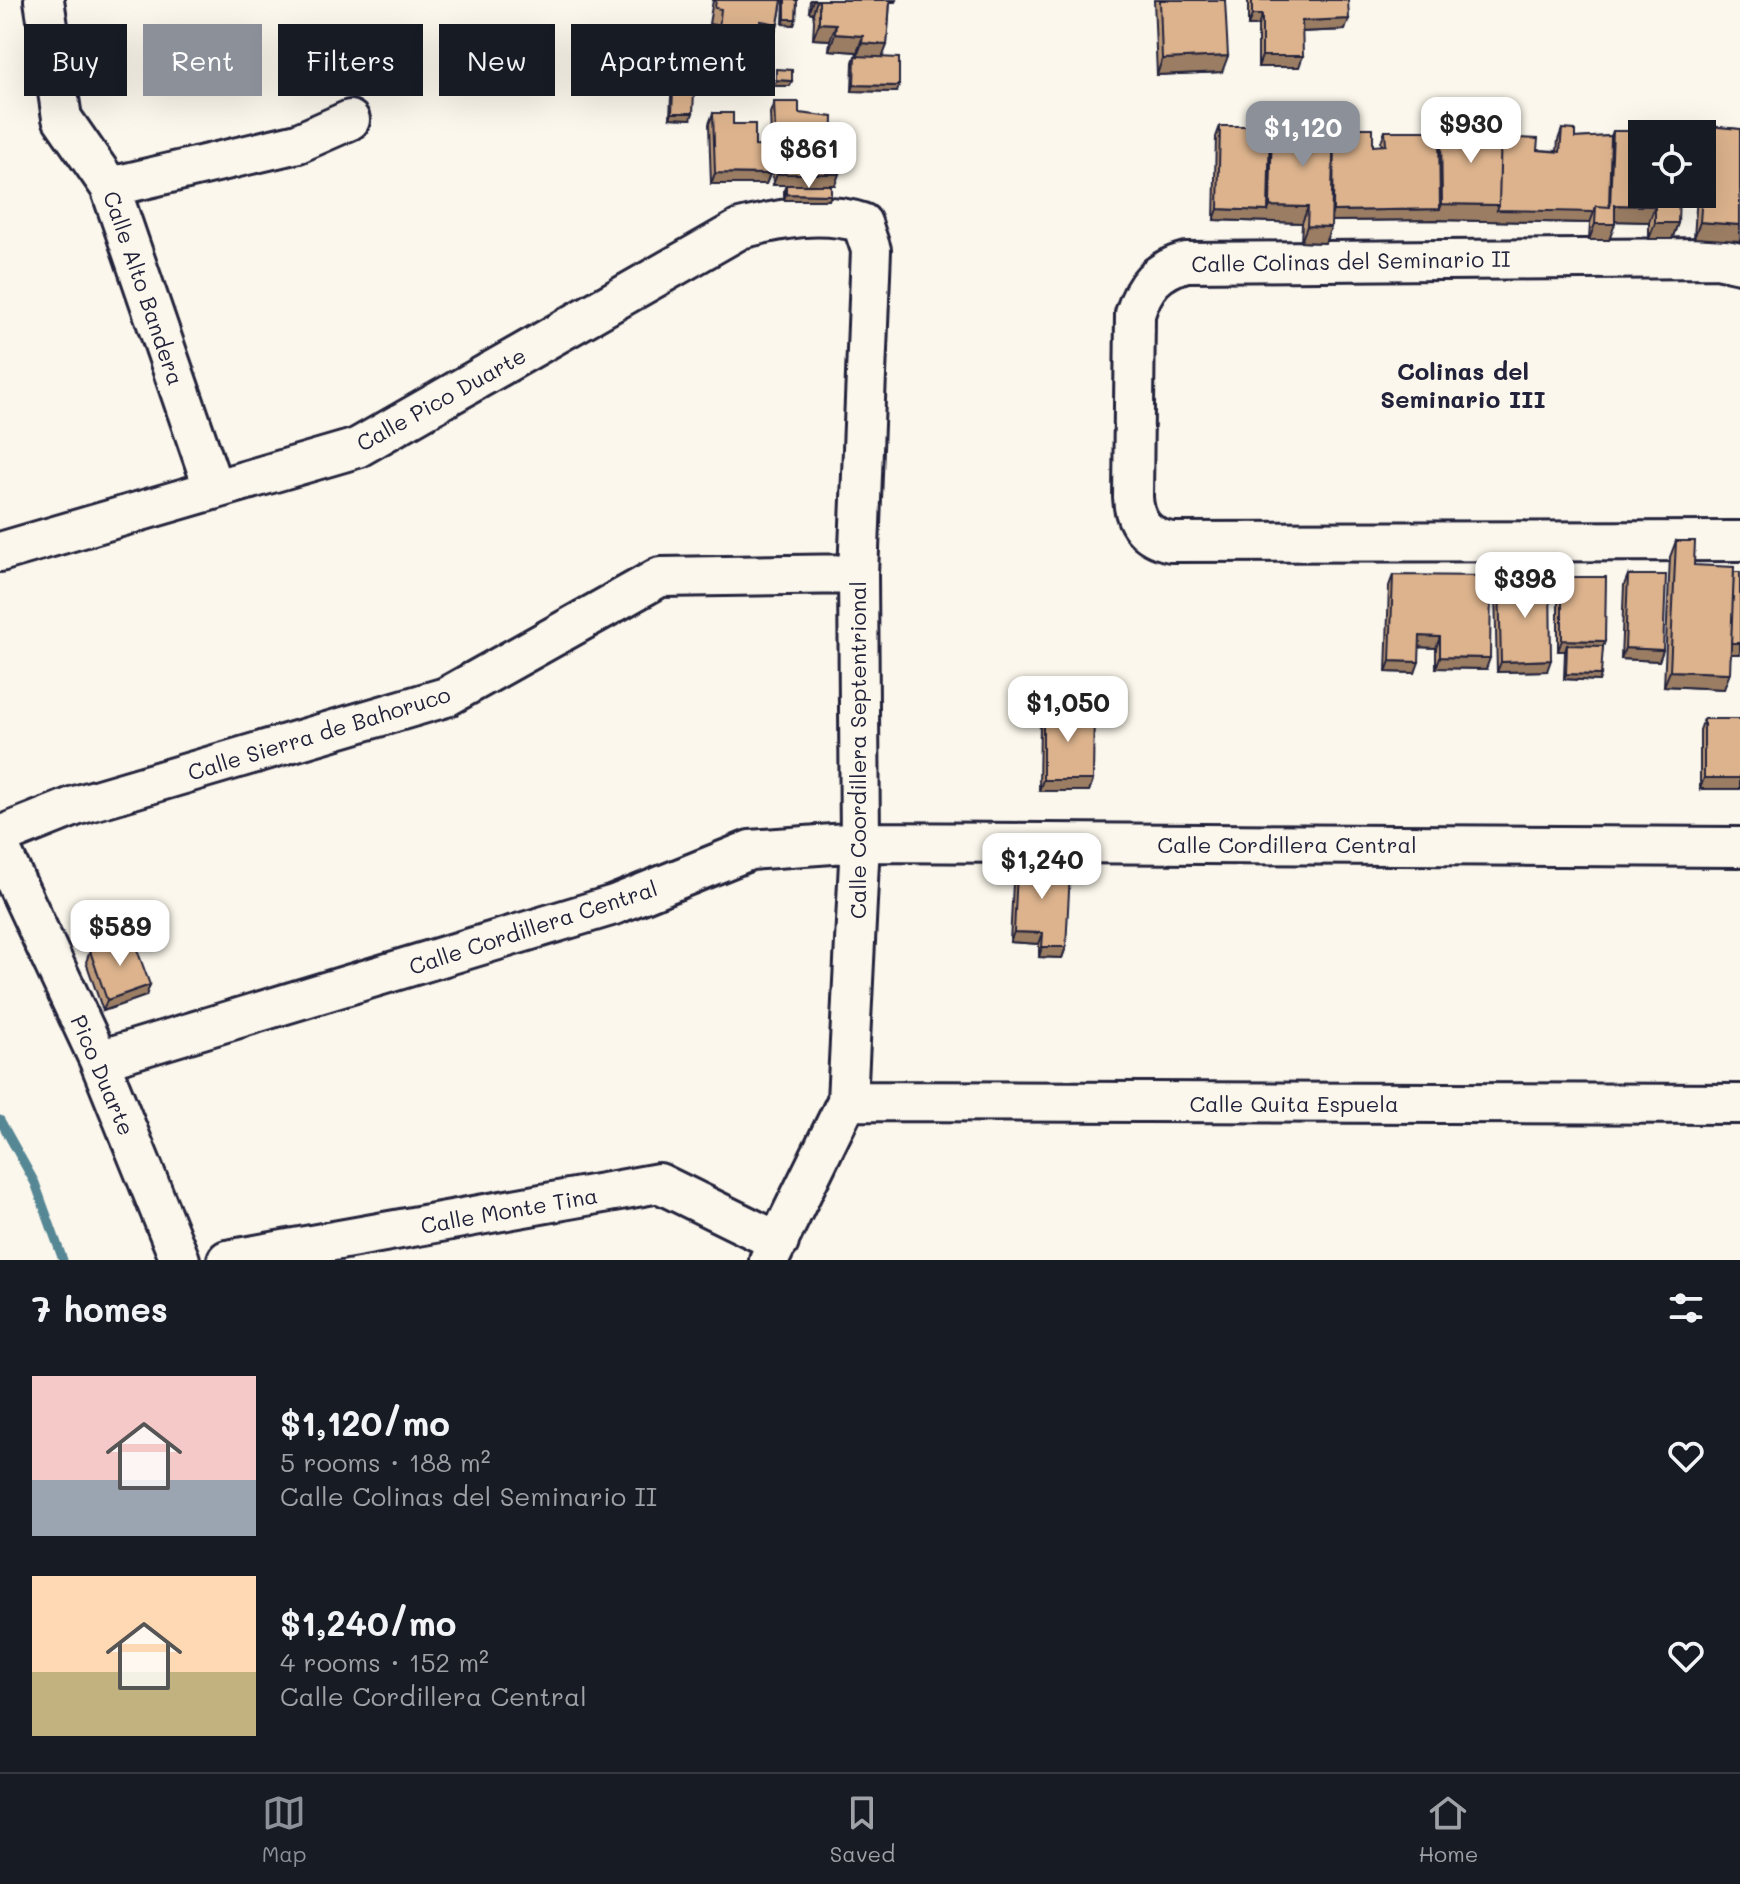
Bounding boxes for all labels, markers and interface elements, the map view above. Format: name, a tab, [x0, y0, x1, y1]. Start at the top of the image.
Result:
chip: Buy	[24, 24, 127, 96]
chip: Rent	[143, 24, 262, 96]
chip: Filters	[278, 24, 423, 96]
chip: New	[439, 24, 555, 96]
chip: Apartment	[571, 24, 775, 96]
pin: $930	[1424, 97, 1518, 165]
pin: $1,120	[1238, 101, 1368, 169]
text: $930	[1439, 106, 1503, 140]
text: $1,120	[1264, 110, 1342, 144]
map controls	[1628, 120, 1716, 208]
button: locate	[1628, 120, 1716, 208]
pin: $861	[762, 122, 856, 190]
text: $861	[779, 131, 839, 165]
street label: Calle Alto Bandera	[97, 187, 191, 389]
street label: Calle Colinas del Seminario II	[1191, 244, 1511, 278]
street label: Calle Pico Duarte	[351, 340, 531, 458]
district label: Colinas del Seminario III	[1380, 355, 1546, 414]
pin: $398	[1478, 552, 1572, 620]
text: $398	[1493, 561, 1557, 595]
street label: Calle Coordillera Septentrional	[843, 581, 872, 919]
pin: $1,050	[1003, 676, 1133, 744]
street label: Calle Sierra de Bahoruco	[184, 679, 454, 787]
text: $1,050	[1026, 685, 1110, 719]
street label: Calle Cordillera Central	[1157, 830, 1417, 859]
pin: $1,240	[977, 833, 1107, 901]
text: $1,240	[1000, 842, 1084, 876]
street label: Calle Cordillera Central	[405, 873, 661, 981]
pin: $589	[73, 900, 167, 968]
text: $589	[89, 909, 152, 943]
street label: Pico Duarte	[65, 1010, 141, 1140]
street label: Calle Quita Espuela	[1189, 1089, 1399, 1118]
street label: Calle Monte Tina	[418, 1180, 600, 1240]
text: 7 homes	[32, 1286, 168, 1331]
icon: filters	[1664, 1286, 1708, 1330]
text: $1,120/mo	[280, 1400, 450, 1445]
icon: home	[96, 1408, 192, 1504]
icon: heart	[1664, 1434, 1708, 1478]
text: 5 rooms · 188 m²	[280, 1445, 491, 1479]
text: Calle Colinas del Seminario II	[280, 1479, 657, 1513]
text: $1,240/mo	[280, 1600, 456, 1645]
icon: home	[96, 1608, 192, 1704]
icon: heart	[1664, 1634, 1708, 1678]
text: 4 rooms · 152 m²	[280, 1645, 489, 1679]
text: Calle Cordillera Central	[280, 1679, 587, 1713]
tab: Map	[262, 1791, 306, 1868]
tab: Saved	[830, 1791, 895, 1868]
tab: Home	[1418, 1791, 1478, 1868]

